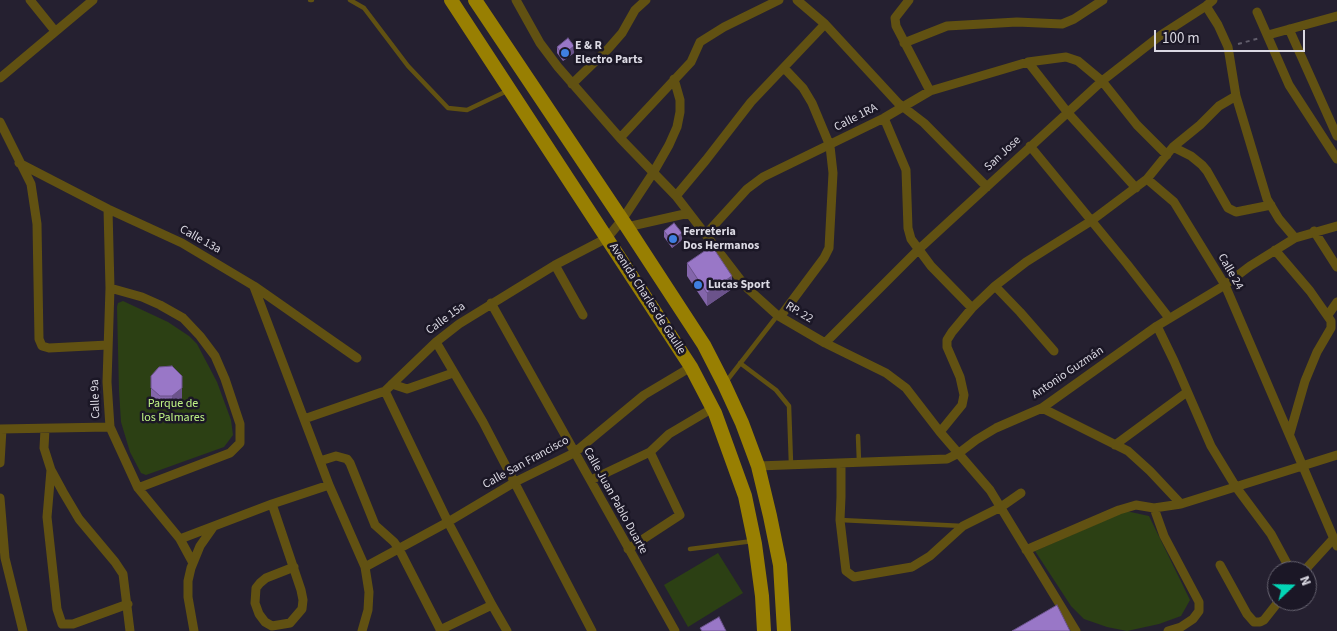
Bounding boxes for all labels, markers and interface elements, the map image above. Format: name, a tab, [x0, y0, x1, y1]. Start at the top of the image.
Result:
scale bar	[1157, 20, 1308, 52]
text: 100 m	[1162, 28, 1200, 49]
place label: E & R Electro Parts	[575, 39, 643, 67]
marker: E & R Electro Parts	[559, 47, 571, 59]
street label: Calle 1RA	[832, 101, 880, 135]
street label: San Jose	[982, 134, 1024, 174]
street label: Calle 13a	[177, 223, 223, 257]
place label: Ferreteria Dos Hermanos	[683, 225, 759, 253]
marker: Ferreteria Dos Hermanos	[667, 233, 679, 245]
street label: Avenida Charles de Gaulle	[606, 241, 688, 357]
street label: Calle 24	[1214, 251, 1246, 293]
place label: Lucas Sport	[708, 278, 770, 292]
marker: Lucas Sport	[692, 279, 704, 291]
street label: RP. 22	[783, 299, 815, 327]
street label: Calle 15a	[423, 300, 469, 338]
street label: Antonio Guzmán	[1029, 344, 1107, 402]
street label: Calle 9a	[88, 379, 104, 419]
park label: Parque de los Palmares	[141, 397, 205, 425]
street label: Calle San Francisco	[480, 433, 572, 493]
street label: Calle Juan Pablo Duarte	[580, 445, 650, 557]
north arrow	[1267, 561, 1317, 611]
text: N	[1294, 573, 1316, 589]

